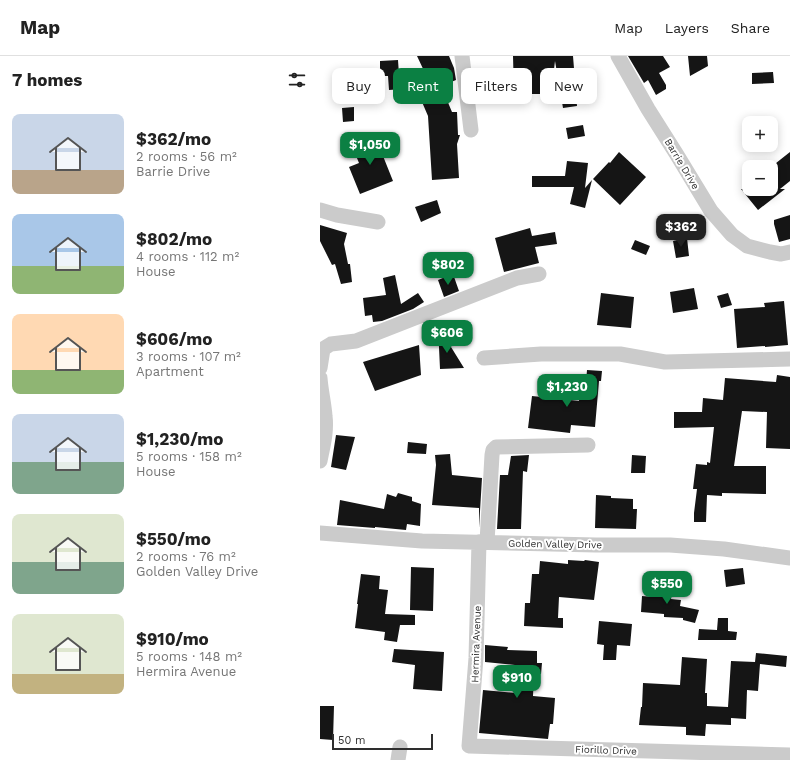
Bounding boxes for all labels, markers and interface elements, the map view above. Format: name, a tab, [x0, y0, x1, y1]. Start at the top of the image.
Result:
text: Map	[20, 16, 60, 39]
text: Map	[614, 20, 643, 36]
text: Layers	[665, 20, 709, 36]
text: Share	[731, 20, 770, 36]
chip: Buy	[332, 68, 385, 104]
chip: Rent	[393, 68, 453, 104]
chip: Filters	[461, 68, 532, 104]
chip: New	[540, 68, 597, 104]
icon: filters	[286, 69, 308, 91]
text: 7 homes	[12, 70, 82, 90]
map controls	[742, 116, 778, 196]
button: +	[742, 116, 778, 152]
text: $362/mo	[136, 129, 211, 149]
icon: home	[44, 130, 92, 178]
pin: $1,050	[337, 132, 403, 166]
text: $1,050	[349, 137, 391, 152]
street label: Barrie Drive	[663, 137, 702, 191]
text: 2 rooms · 56 m²	[136, 149, 237, 164]
button: −	[742, 160, 778, 196]
text: Barrie Drive	[136, 164, 210, 179]
pin: $362	[657, 214, 705, 248]
text: $362	[665, 219, 697, 234]
text: $802/mo	[136, 229, 212, 249]
icon: home	[44, 230, 92, 278]
text: 4 rooms · 112 m²	[136, 249, 239, 264]
pin: $802	[424, 252, 472, 286]
text: $802	[432, 257, 464, 272]
text: House	[136, 264, 176, 279]
pin: $606	[423, 320, 471, 354]
text: $606	[431, 325, 463, 340]
text: $606/mo	[136, 329, 212, 349]
icon: home	[44, 330, 92, 378]
text: 3 rooms · 107 m²	[136, 349, 241, 364]
text: Apartment	[136, 364, 204, 379]
pin: $1,230	[534, 374, 600, 408]
text: $1,230	[546, 379, 588, 394]
text: $1,230/mo	[136, 429, 223, 449]
icon: home	[44, 430, 92, 478]
text: 5 rooms · 158 m²	[136, 449, 242, 464]
text: House	[136, 464, 176, 479]
text: $550/mo	[136, 529, 211, 549]
icon: home	[44, 530, 92, 578]
street label: Golden Valley Drive	[508, 538, 602, 550]
text: 2 rooms · 76 m²	[136, 549, 236, 564]
text: Golden Valley Drive	[136, 564, 258, 579]
pin: $550	[643, 571, 691, 605]
text: $550	[651, 576, 683, 591]
street label: Hermira Avenue	[469, 605, 483, 683]
text: $910/mo	[136, 629, 209, 649]
icon: home	[44, 630, 92, 678]
text: 5 rooms · 148 m²	[136, 649, 242, 664]
text: Hermira Avenue	[136, 664, 236, 679]
pin: $910	[493, 665, 541, 699]
text: $910	[502, 670, 532, 685]
scale bar	[332, 732, 433, 751]
text: 50 m	[338, 734, 365, 747]
street label: Fiorillo Drive	[575, 743, 637, 757]

